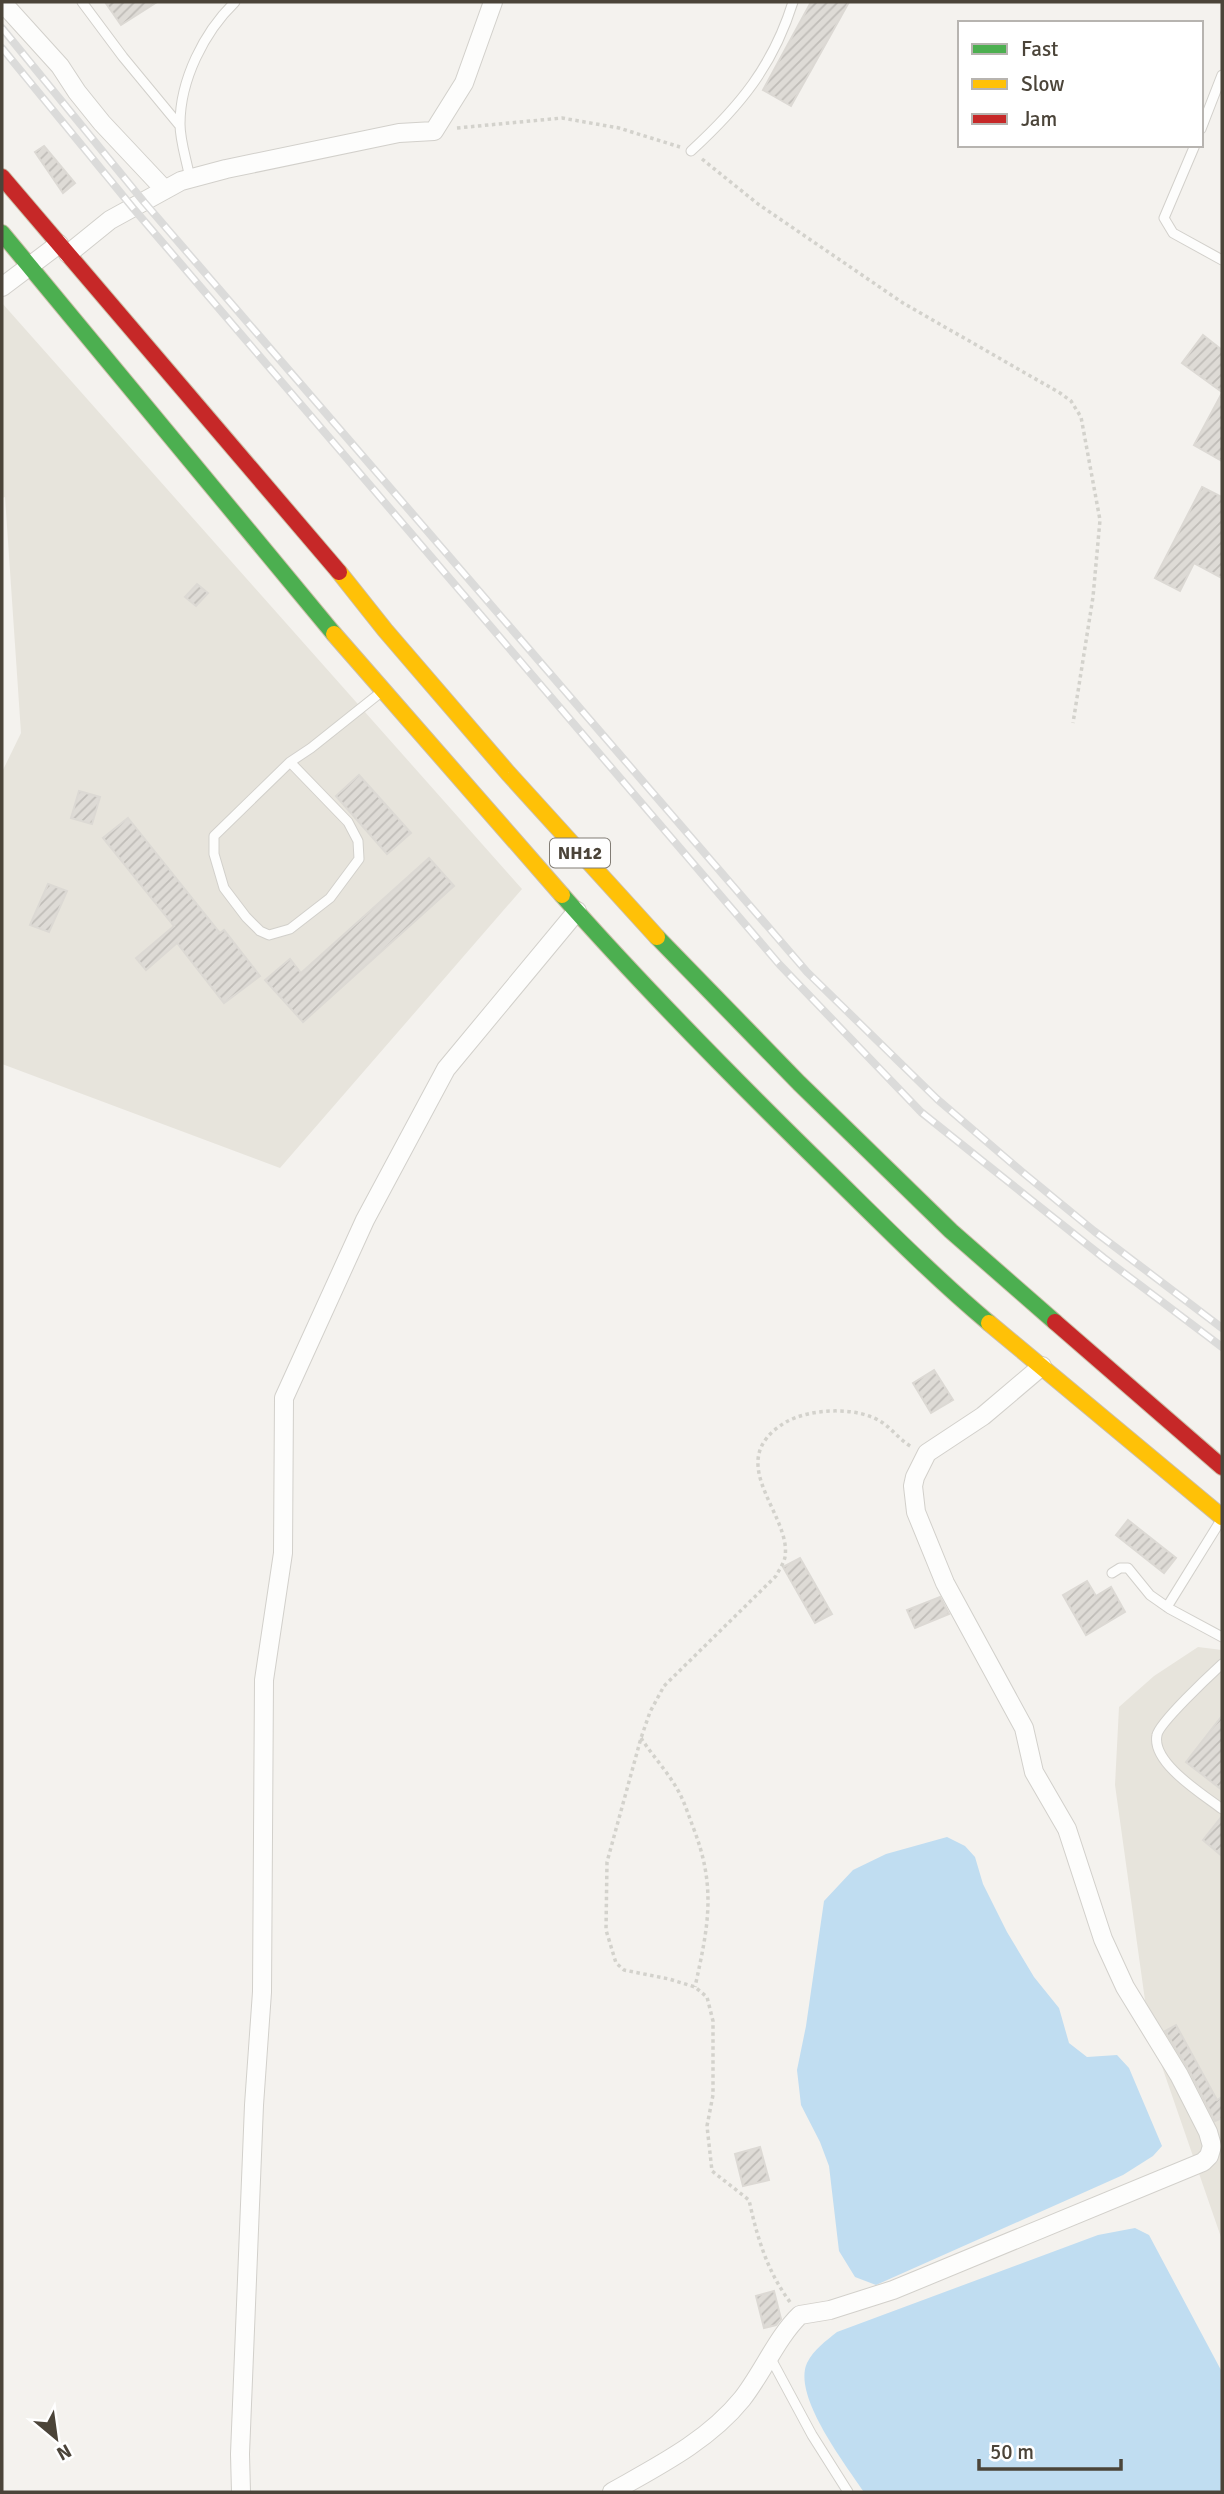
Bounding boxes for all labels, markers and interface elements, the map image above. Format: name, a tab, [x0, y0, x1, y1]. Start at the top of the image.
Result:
legend	[958, 21, 1203, 147]
text: Fast	[1021, 36, 1058, 62]
text: Slow	[1021, 71, 1065, 97]
text: Jam	[1021, 106, 1057, 132]
road number: NH12	[550, 838, 610, 868]
north arrow	[21, 2403, 91, 2473]
scale bar	[979, 2428, 1121, 2472]
text: N	[52, 2438, 75, 2466]
text: 50 m	[990, 2439, 1034, 2465]

